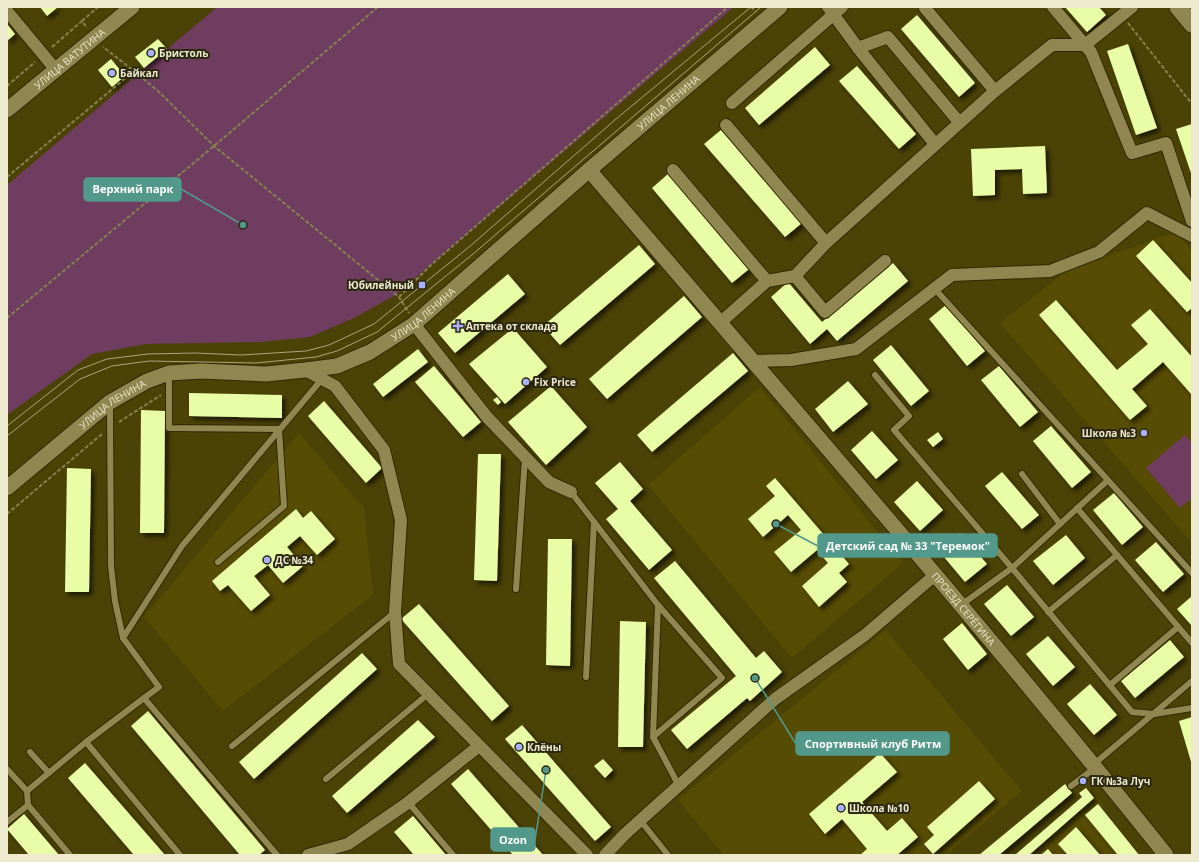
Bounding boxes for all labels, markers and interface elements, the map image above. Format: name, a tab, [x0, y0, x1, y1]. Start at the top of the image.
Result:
street label: УЛИЦА ВАТУТИНА	[31, 25, 109, 92]
place label: Бристоль	[159, 46, 208, 60]
marker: Бристоль	[146, 48, 156, 58]
place label: Байкал	[120, 66, 158, 80]
marker: Байкал	[107, 68, 117, 78]
street label: УЛИЦА ЛЕНИНА	[634, 71, 703, 133]
callout: Верхний парк	[84, 178, 181, 201]
text: Верхний парк	[93, 181, 174, 196]
place label: Юбилейный	[348, 278, 414, 292]
marker: Юбилейный	[417, 280, 427, 290]
street label: УЛИЦА ЛЕНИНА	[388, 284, 459, 344]
place label: Аптека от склада	[466, 319, 557, 333]
marker: Аптека от склада	[453, 321, 463, 331]
place label: Fix Price	[534, 375, 576, 389]
street label: УЛИЦА ЛЕНИНА	[76, 376, 149, 432]
marker: Fix Price	[521, 377, 531, 387]
place label: Школа №3	[1082, 426, 1136, 440]
marker: Школа №3	[1139, 428, 1149, 438]
callout: Детский сад № 33 "Теремок"	[818, 534, 997, 557]
text: Детский сад № 33 "Теремок"	[826, 538, 990, 553]
place label: ДС №34	[275, 553, 314, 567]
marker: ДС №34	[262, 555, 272, 565]
street label: ПРОЕЗД СЕРЁГИНА	[929, 569, 999, 649]
callout: Спортивный клуб Ритм	[796, 732, 949, 755]
text: Спортивный клуб Ритм	[805, 736, 941, 751]
place label: Клёны	[527, 740, 561, 754]
marker: Клёны	[514, 742, 524, 752]
place label: ГК №3а Луч	[1091, 774, 1150, 788]
marker: ГК №3а Луч	[1078, 776, 1088, 786]
place label: Школа №10	[849, 801, 909, 815]
marker: Школа №10	[836, 803, 846, 813]
callout: Ozon	[491, 828, 535, 851]
text: Ozon	[499, 832, 527, 847]

